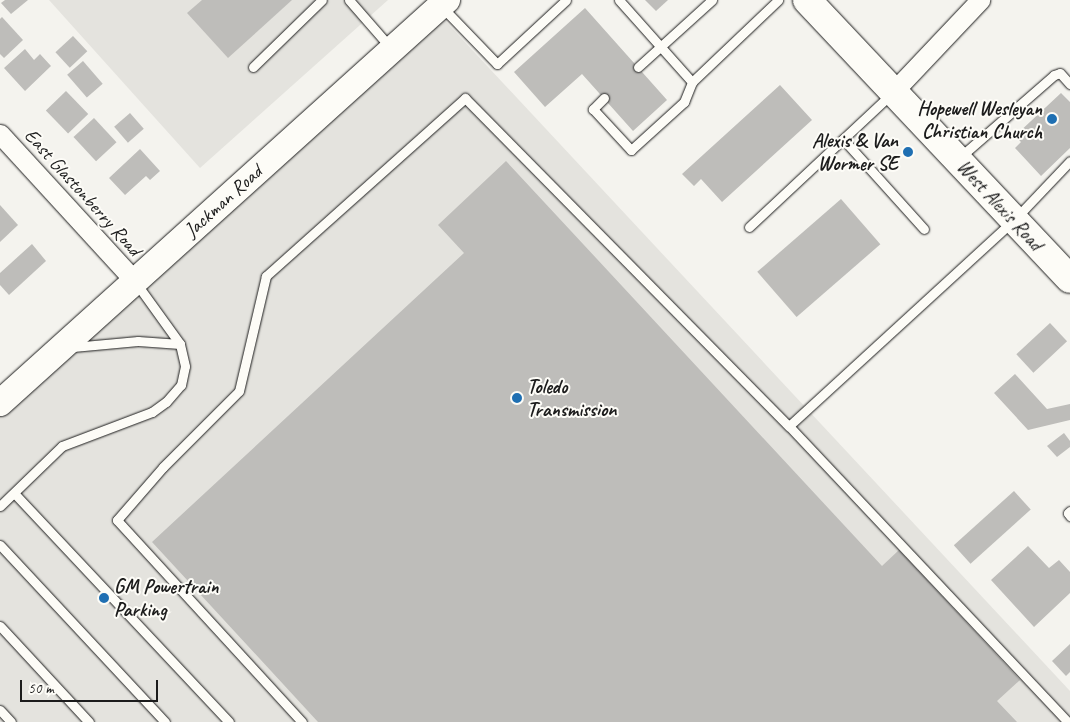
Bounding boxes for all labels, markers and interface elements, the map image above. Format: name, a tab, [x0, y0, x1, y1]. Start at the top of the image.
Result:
place label: Hopewell Wesleyan Christian Church	[917, 96, 1042, 143]
marker: Hopewell Wesleyan Christian Church	[1046, 113, 1058, 125]
street label: East Glastonberry Road	[19, 123, 147, 261]
place label: Alexis & Van Wormer SE	[812, 128, 898, 175]
marker: Alexis & Van Wormer SE	[902, 146, 914, 158]
street label: West Alexis Road	[952, 155, 1048, 255]
street label: Jackman Road	[179, 160, 267, 242]
place label: Toledo Transmission	[527, 374, 616, 421]
marker: Toledo Transmission	[511, 392, 523, 404]
place label: GM Powertrain Parking	[114, 574, 218, 621]
marker: GM Powertrain Parking	[98, 592, 110, 604]
scale bar	[22, 670, 160, 702]
text: 50 m	[28, 679, 54, 698]

